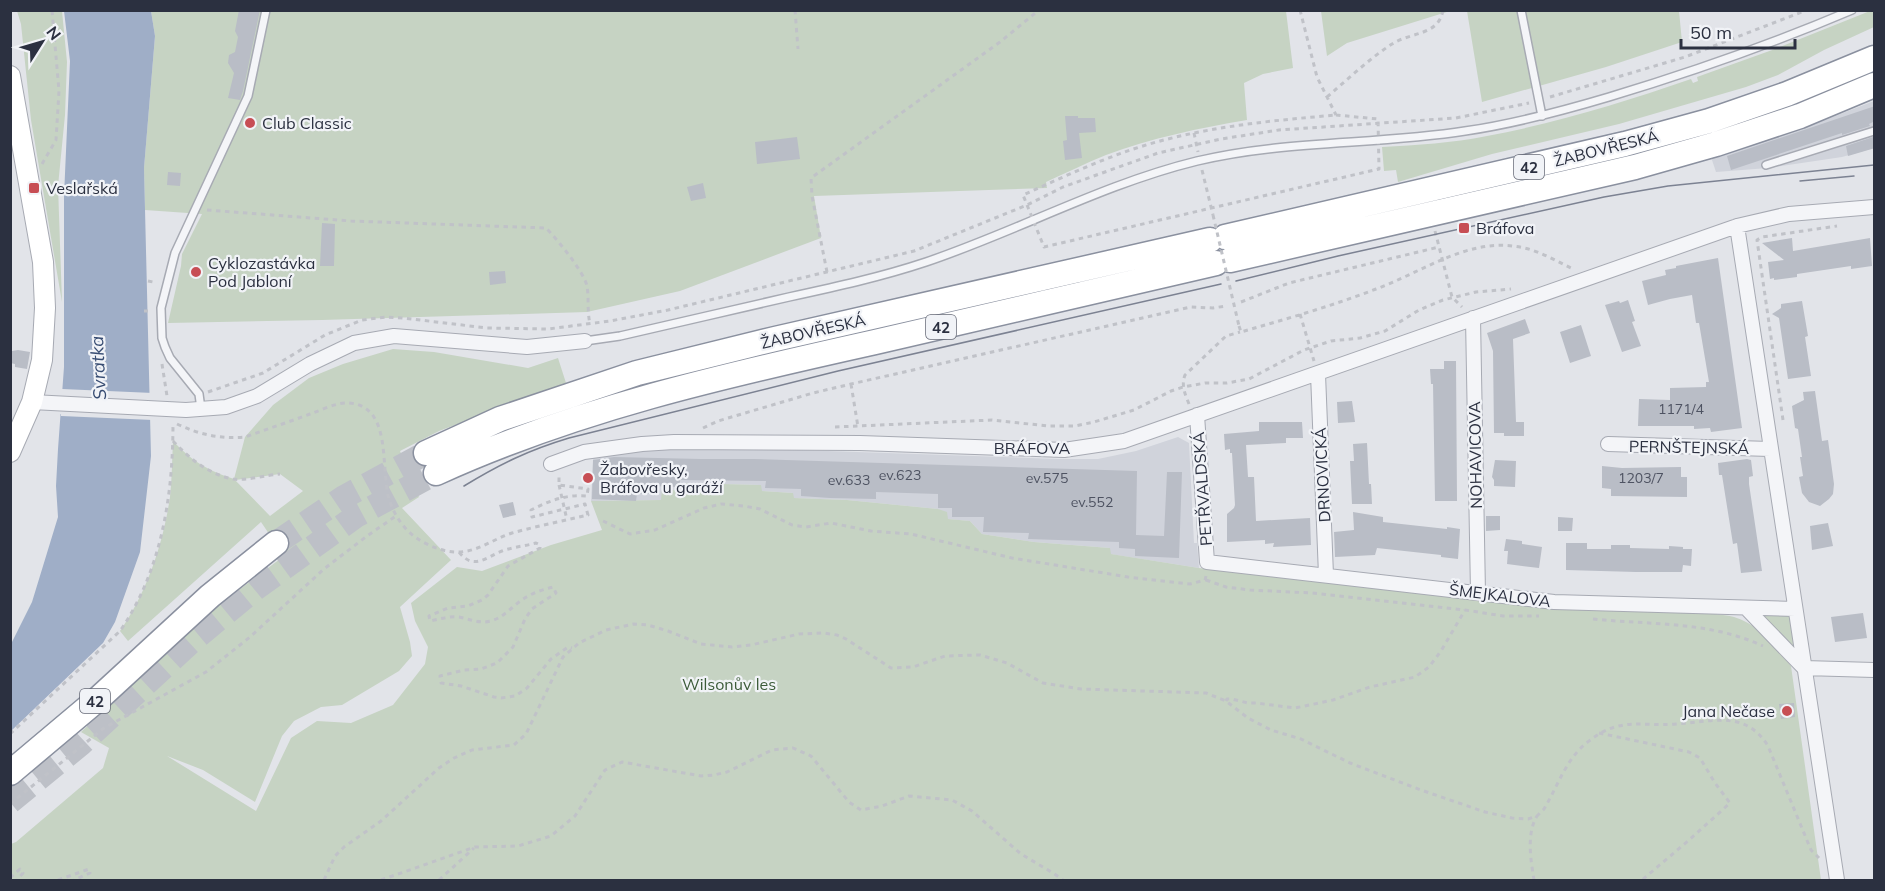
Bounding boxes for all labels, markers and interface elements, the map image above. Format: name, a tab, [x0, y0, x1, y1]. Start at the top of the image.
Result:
north arrow	[12, 12, 72, 72]
scale bar	[1681, 12, 1795, 50]
text: 50 m	[1690, 21, 1732, 44]
text: N	[42, 22, 66, 44]
place label: Club Classic	[262, 113, 352, 133]
marker: Club Classic	[243, 116, 257, 130]
street label: ŽABOVŘESKÁ	[1552, 125, 1661, 171]
road number: 42	[1514, 155, 1544, 179]
place label: Veslařská	[46, 178, 118, 198]
marker: Veslařská	[27, 181, 41, 195]
place label: Bráfova	[1476, 218, 1534, 238]
marker: Bráfova	[1457, 221, 1471, 235]
place label: Cyklozastávka Pod Jabloní	[208, 253, 315, 291]
marker: Cyklozastávka Pod Jabloní	[189, 265, 203, 279]
street label: ŽABOVŘESKÁ	[759, 309, 868, 353]
road number: 42	[926, 315, 956, 339]
water label: Svratka	[85, 335, 111, 401]
house number: 1171/4	[1658, 400, 1705, 418]
street label: NOHAVICOVA	[1464, 401, 1486, 509]
street label: DRNOVICKÁ	[1310, 427, 1334, 523]
street label: PETŘVALDSKÁ	[1188, 431, 1216, 547]
street label: PERNŠTEJNSKÁ	[1629, 436, 1750, 458]
street label: BRÁFOVA	[994, 438, 1070, 458]
place label: Žabovřesky, Bráfova u garáží	[600, 459, 724, 497]
house number: ev.623	[879, 466, 921, 484]
house number: ev.575	[1026, 469, 1068, 487]
house number: 1203/7	[1618, 469, 1664, 487]
marker: Žabovřesky, Bráfova u garáží	[581, 471, 595, 485]
house number: ev.633	[828, 471, 870, 489]
house number: ev.552	[1071, 493, 1113, 511]
street label: ŠMEJKALOVA	[1448, 579, 1552, 611]
park label: Wilsonův les	[682, 674, 776, 694]
road number: 42	[80, 689, 110, 713]
place label: Jana Nečase	[1682, 701, 1775, 721]
marker: Jana Nečase	[1780, 704, 1794, 718]

